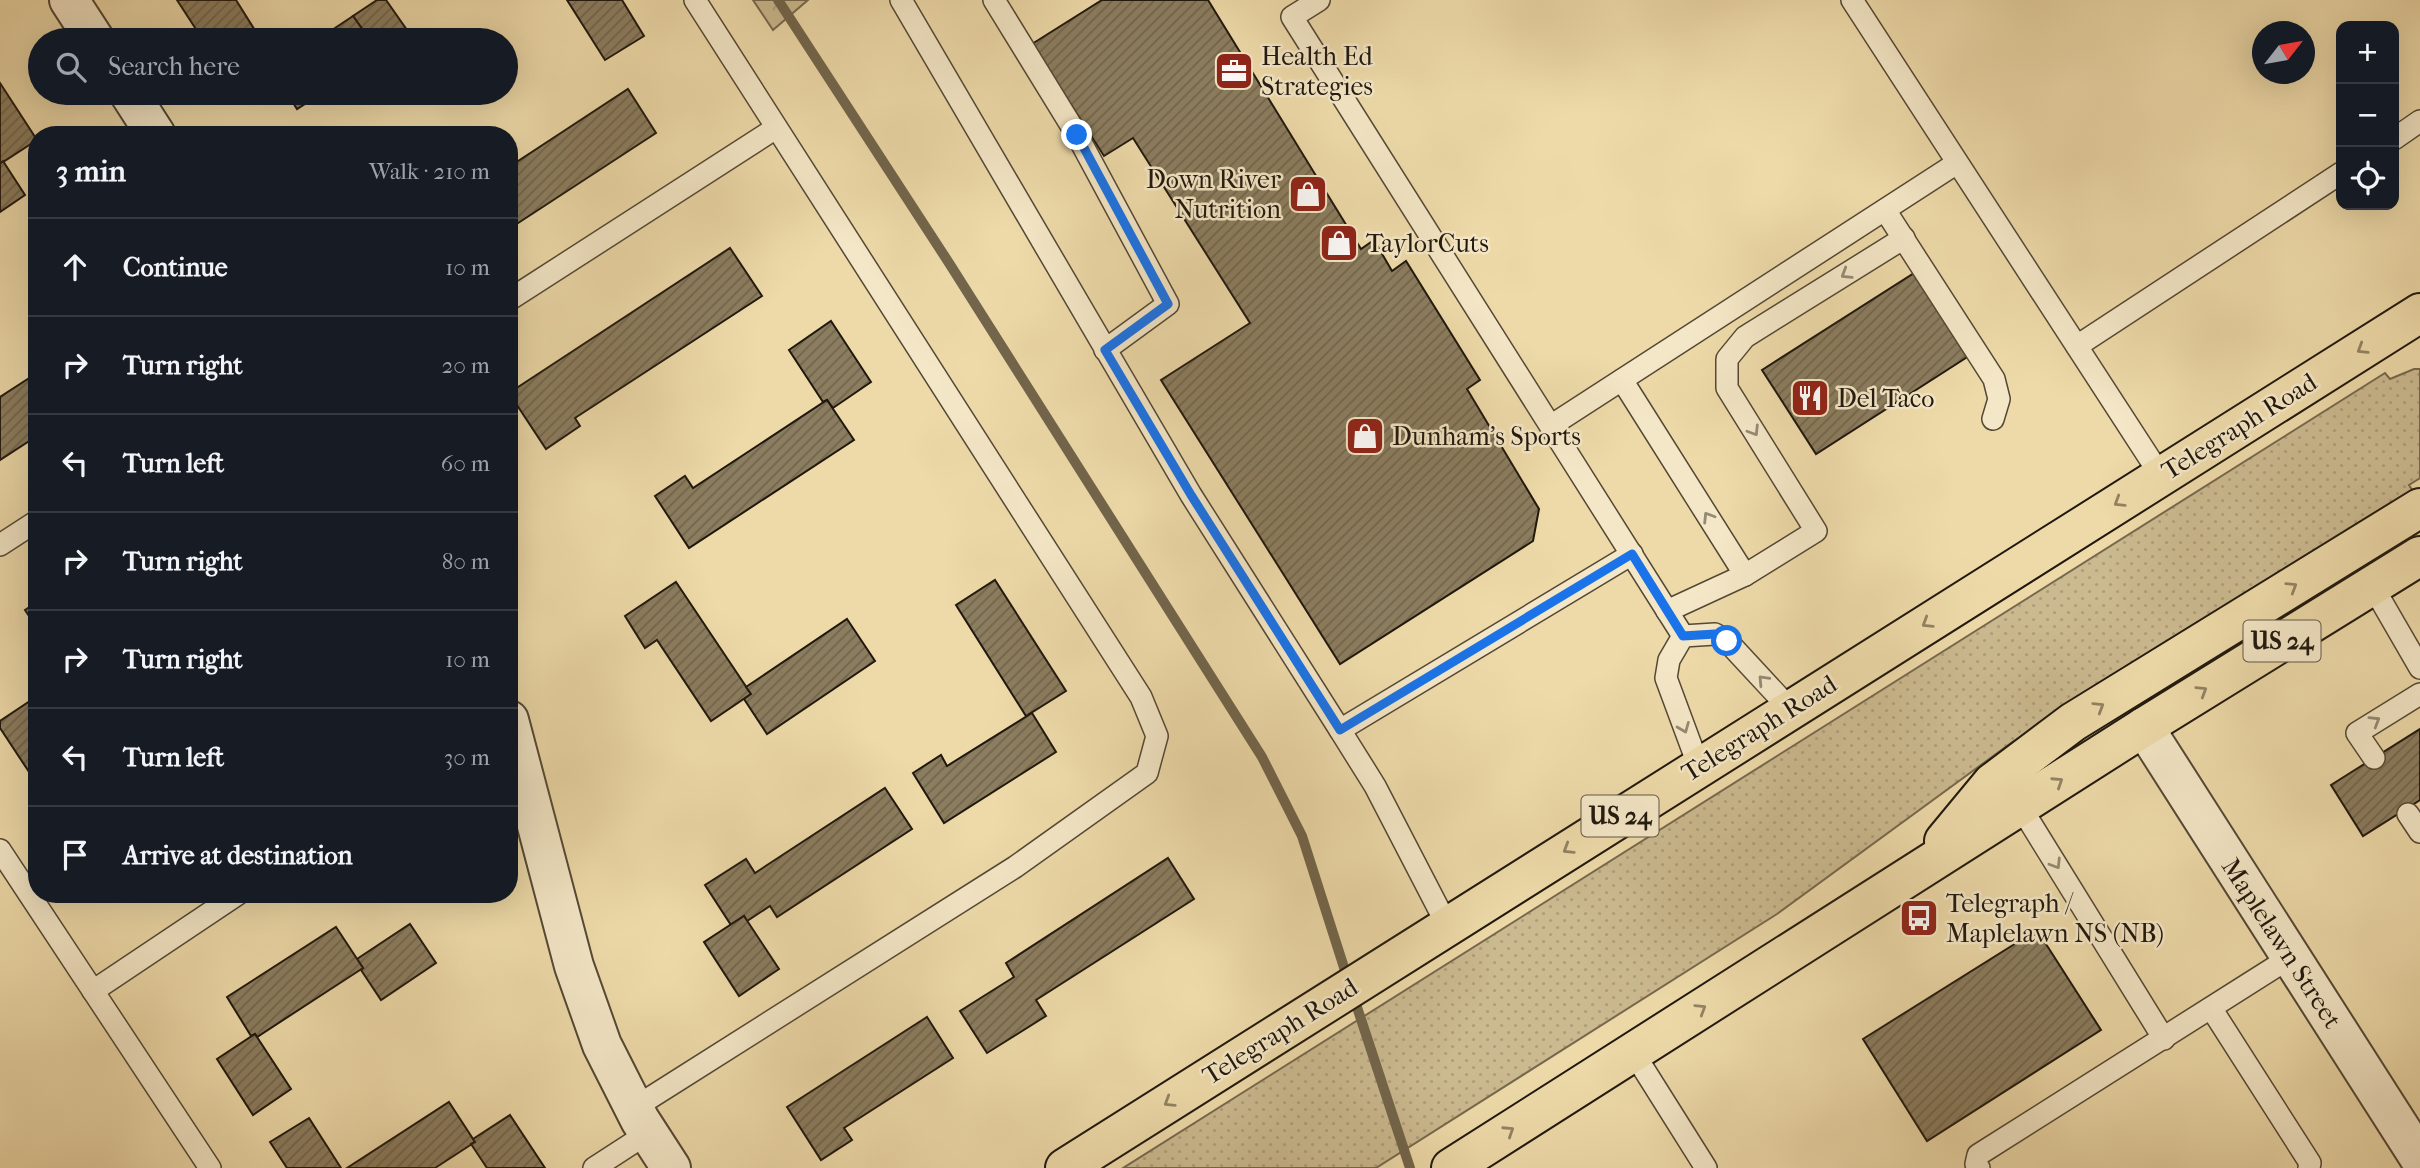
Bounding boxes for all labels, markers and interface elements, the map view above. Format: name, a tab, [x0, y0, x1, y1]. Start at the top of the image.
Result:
north arrow	[2252, 21, 2315, 84]
map controls	[2336, 21, 2399, 210]
button: +	[2336, 21, 2399, 84]
search box	[28, 28, 518, 105]
place label: Health Ed Strategies	[1261, 41, 1374, 102]
icon: search	[52, 48, 90, 86]
office icon: Health Ed Strategies	[1213, 50, 1255, 92]
text: Search here	[108, 51, 240, 82]
button: −	[2336, 84, 2399, 147]
route end	[1061, 119, 1092, 150]
button: locate	[2336, 147, 2399, 210]
text: 3 min	[56, 154, 126, 189]
text: Walk · 210 m	[369, 158, 490, 185]
place label: Down River Nutrition	[1146, 164, 1281, 225]
shop icon: Down River Nutrition	[1287, 173, 1329, 215]
shop icon: TaylorCuts	[1318, 222, 1360, 264]
place label: TaylorCuts	[1366, 228, 1489, 259]
icon: ahead	[56, 248, 94, 286]
text: Continue	[123, 252, 228, 283]
text: 10 m	[445, 254, 490, 281]
one-way arrow	[1841, 265, 1854, 278]
one-way arrow	[2357, 341, 2370, 353]
icon: right	[56, 346, 94, 384]
text: Turn right	[123, 350, 243, 381]
text: 20 m	[441, 352, 490, 379]
street label: Telegraph Road	[2156, 366, 2323, 486]
restaurant icon: Del Taco	[1789, 377, 1831, 419]
place label: Del Taco	[1837, 383, 1934, 414]
shop icon: Dunham's Sports	[1344, 415, 1386, 457]
place label: Dunham's Sports	[1392, 421, 1581, 452]
one-way arrow	[1745, 423, 1758, 436]
icon: left	[56, 444, 94, 482]
text: Turn left	[123, 448, 224, 479]
text: 60 m	[441, 450, 490, 477]
one-way arrow	[2114, 493, 2127, 506]
one-way arrow	[1704, 512, 1717, 525]
icon: right	[56, 542, 94, 580]
text: Turn right	[123, 546, 243, 577]
text: 80 m	[442, 548, 490, 575]
one-way arrow	[2285, 583, 2298, 596]
one-way arrow	[1921, 615, 1934, 628]
road number: US 24	[2244, 620, 2320, 662]
route start	[1711, 625, 1742, 656]
icon: right	[56, 640, 94, 678]
text: Turn right	[123, 644, 243, 675]
text: 10 m	[445, 646, 490, 673]
street label: Telegraph Road	[1676, 668, 1843, 788]
one-way arrow	[1759, 675, 1771, 688]
one-way arrow	[2194, 686, 2207, 699]
one-way arrow	[2091, 702, 2104, 715]
one-way arrow	[2368, 717, 2381, 730]
one-way arrow	[1675, 722, 1689, 734]
icon: left	[56, 738, 94, 776]
text: Turn left	[123, 742, 224, 773]
text: 30 m	[444, 744, 490, 771]
one-way arrow	[2050, 777, 2063, 790]
road number: US 24	[1582, 796, 1658, 836]
icon: arrive	[56, 836, 94, 874]
text: Arrive at destination	[123, 840, 353, 871]
one-way arrow	[1563, 840, 1576, 853]
street label: Maplelawn Street	[2215, 852, 2349, 1035]
one-way arrow	[2048, 856, 2061, 869]
place label: Telegraph / Maplelawn NS (NB)	[1946, 888, 2164, 949]
bus stop icon: Telegraph / Maplelawn NS (NB)	[1898, 897, 1940, 939]
street label: Telegraph Road	[1197, 971, 1364, 1091]
one-way arrow	[1693, 1004, 1706, 1017]
one-way arrow	[1164, 1093, 1177, 1106]
one-way arrow	[1501, 1127, 1514, 1140]

